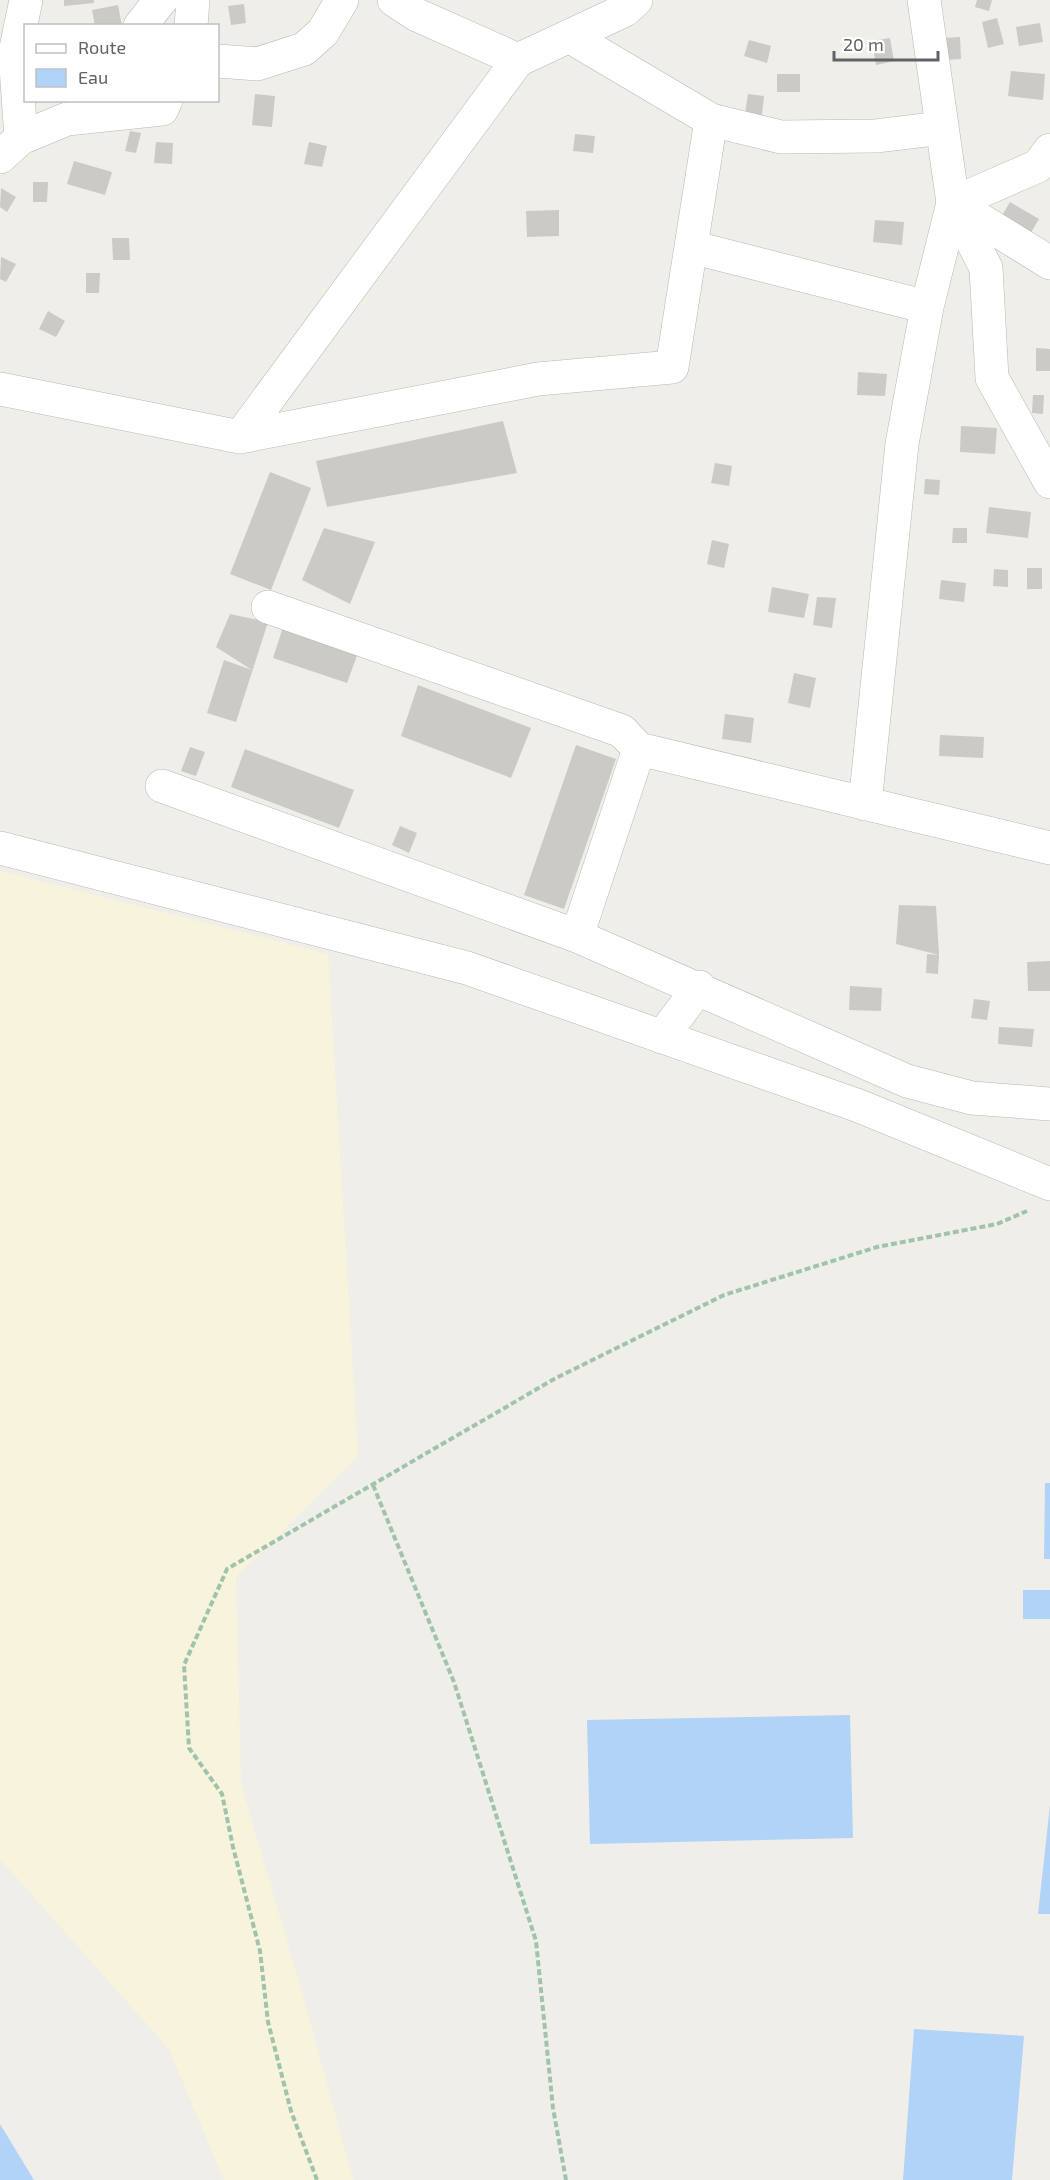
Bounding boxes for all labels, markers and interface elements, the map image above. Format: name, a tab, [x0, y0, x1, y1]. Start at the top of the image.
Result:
legend	[24, 24, 219, 102]
scale bar	[834, 24, 938, 62]
text: 20 m	[843, 33, 884, 55]
text: Route	[78, 36, 126, 58]
text: Eau	[78, 66, 108, 88]

